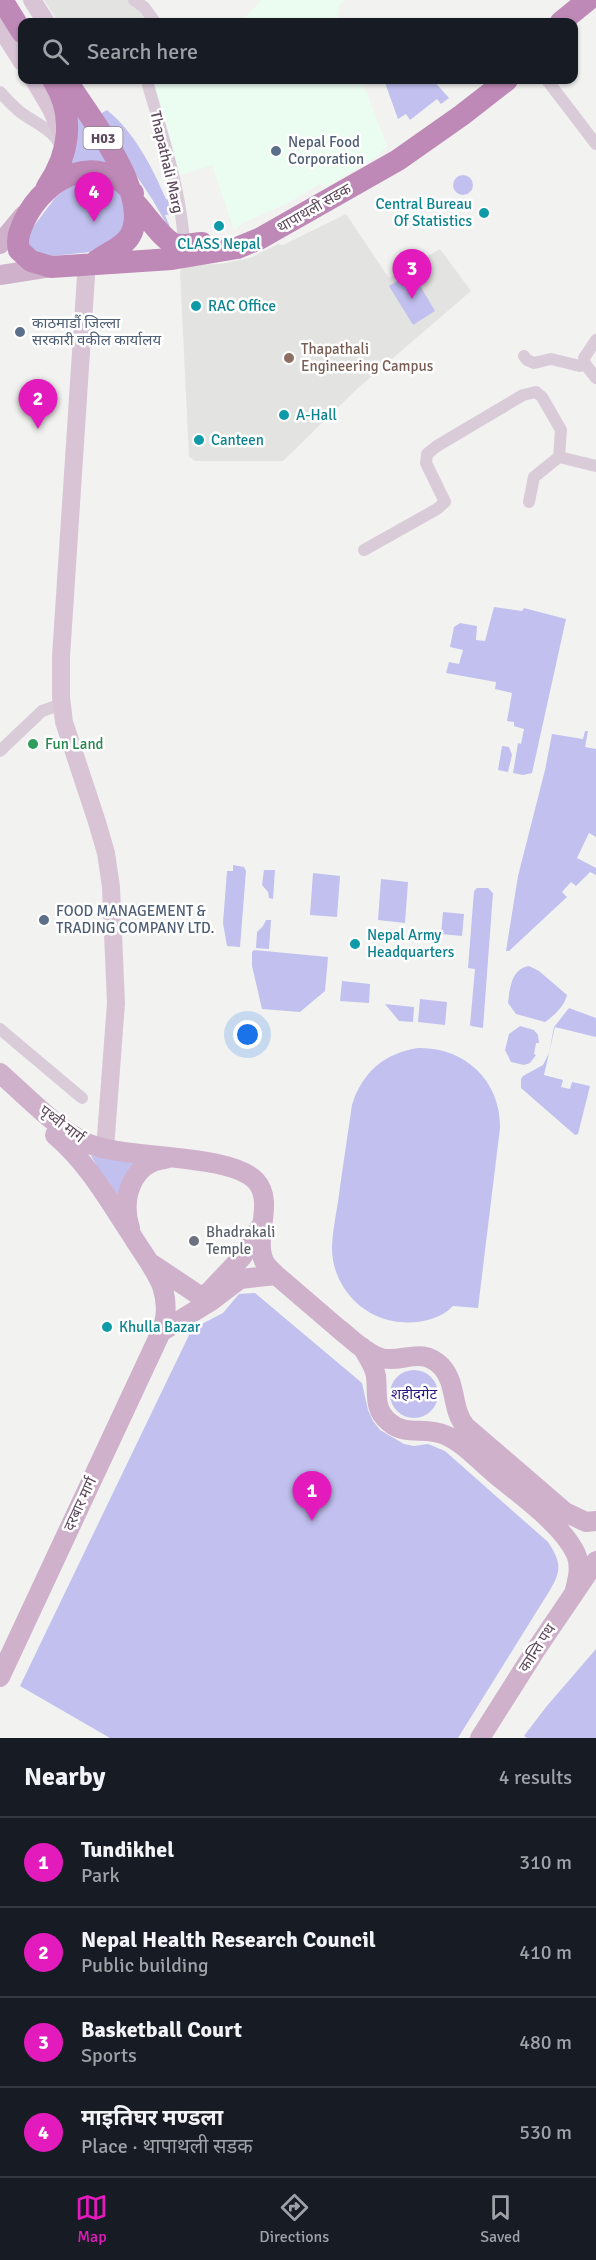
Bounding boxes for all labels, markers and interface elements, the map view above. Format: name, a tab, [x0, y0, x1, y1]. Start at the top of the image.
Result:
search box	[18, 18, 578, 84]
icon: search	[39, 35, 72, 68]
text: Search here	[87, 38, 198, 65]
street label: Thapathali Marg	[146, 109, 188, 215]
road number: H03	[84, 127, 122, 149]
place label: Nepal Food Corporation	[288, 133, 364, 168]
marker: Nepal Food Corporation	[269, 144, 283, 158]
pin: 4	[74, 172, 113, 222]
street label: थापाथली सडक	[274, 179, 355, 236]
place label: Central Bureau Of Statistics	[376, 195, 472, 230]
marker: Central Bureau Of Statistics	[477, 206, 491, 220]
marker: CLASS Nepal	[212, 219, 226, 233]
place label: CLASS Nepal	[177, 235, 261, 253]
pin: 3	[392, 250, 432, 299]
place label: RAC Office	[208, 297, 276, 315]
marker: RAC Office	[189, 299, 203, 313]
place label: काठमाडौं जिल्ला सरकारी वकील कार्यालय	[32, 314, 161, 349]
marker: काठमाडौं जिल्ला सरकारी वकील कार्यालय	[13, 325, 27, 339]
place label: Thapathali Engineering Campus	[301, 340, 434, 375]
marker: Thapathali Engineering Campus	[282, 351, 296, 365]
pin: 2	[18, 380, 57, 429]
place label: A-Hall	[296, 406, 337, 424]
marker: A-Hall	[277, 408, 291, 422]
place label: Canteen	[211, 431, 264, 449]
marker: Canteen	[192, 433, 206, 447]
place label: Fun Land	[45, 735, 104, 753]
marker: Fun Land	[26, 737, 40, 751]
place label: FOOD MANAGEMENT & TRADING COMPANY LTD.	[56, 902, 214, 937]
marker: FOOD MANAGEMENT & TRADING COMPANY LTD.	[37, 913, 51, 927]
place label: Nepal Army Headquarters	[367, 926, 455, 961]
marker: Nepal Army Headquarters	[348, 937, 362, 951]
your location	[233, 1020, 262, 1049]
street label: पृथ्वी मार्ग	[36, 1101, 89, 1148]
place label: Bhadrakali Temple	[206, 1223, 275, 1258]
marker: Bhadrakali Temple	[187, 1234, 201, 1248]
place label: Khulla Bazar	[119, 1318, 201, 1336]
marker: Khulla Bazar	[100, 1320, 114, 1334]
park label: शहीदगेट	[391, 1385, 437, 1403]
pin: 1	[292, 1472, 332, 1521]
street label: दरबार मार्ग	[60, 1473, 101, 1534]
street label: कान्ति पथ	[515, 1620, 559, 1675]
text: Nearby	[24, 1761, 105, 1793]
text: 4 results	[499, 1765, 572, 1790]
text: Tundikhel	[81, 1836, 174, 1863]
text: 1	[38, 1850, 49, 1875]
text: 310 m	[519, 1850, 572, 1875]
text: Park	[81, 1863, 119, 1888]
text: Nepal Health Research Council	[81, 1926, 376, 1953]
text: 2	[38, 1940, 49, 1965]
text: 410 m	[519, 1940, 572, 1965]
text: Public building	[81, 1953, 209, 1978]
text: Basketball Court	[81, 2016, 242, 2043]
text: 3	[38, 2030, 49, 2055]
text: 480 m	[519, 2030, 572, 2055]
text: Sports	[81, 2043, 137, 2068]
text: माइतिघर मण्डला	[81, 2104, 223, 2131]
text: 4	[38, 2120, 49, 2145]
text: 530 m	[519, 2120, 572, 2145]
text: Place · थापाथली सडक	[81, 2134, 253, 2159]
tab: Map	[75, 2191, 108, 2247]
tab: Directions	[259, 2191, 329, 2247]
tab: Saved	[480, 2191, 521, 2247]

